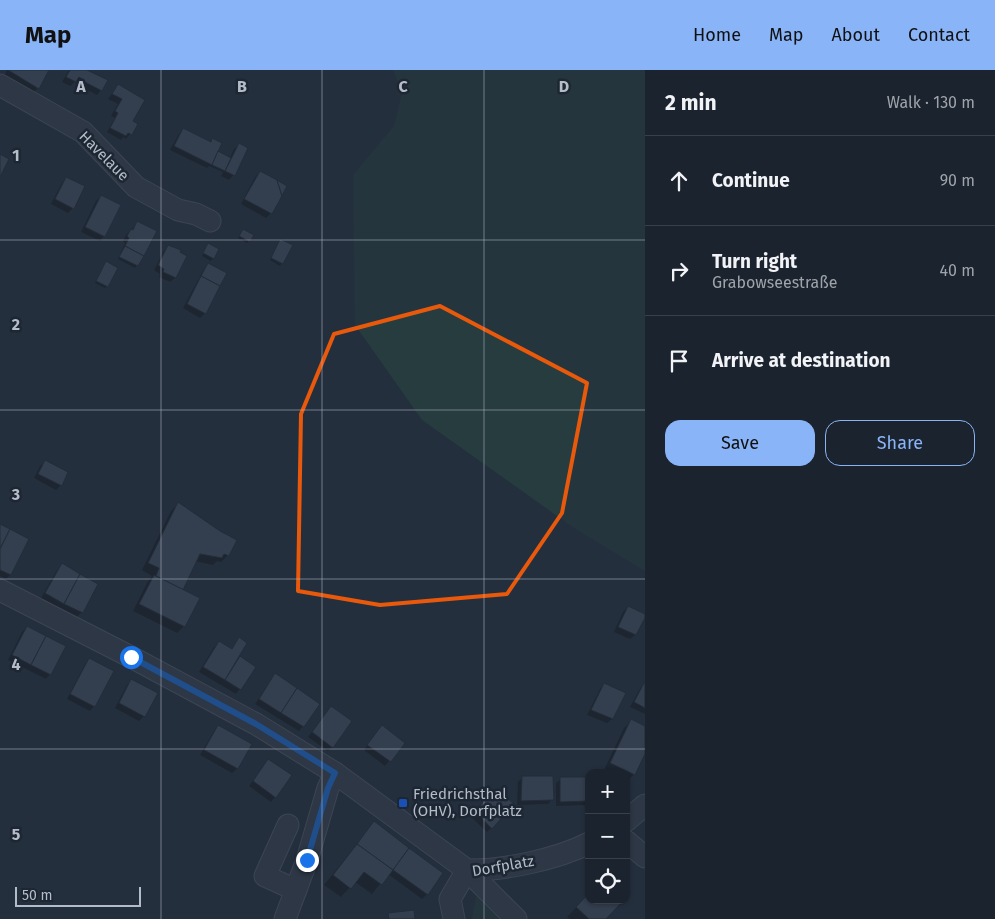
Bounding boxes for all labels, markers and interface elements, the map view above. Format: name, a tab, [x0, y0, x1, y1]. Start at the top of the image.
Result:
text: Map	[25, 21, 71, 49]
text: Home	[693, 24, 741, 46]
text: Map	[769, 24, 803, 46]
text: About	[831, 24, 880, 46]
text: Contact	[908, 24, 970, 46]
text: A	[75, 77, 86, 96]
text: B	[237, 77, 247, 96]
text: C	[398, 77, 408, 96]
text: D	[559, 77, 569, 96]
text: 2 min	[665, 90, 717, 116]
text: Walk · 130 m	[887, 93, 975, 112]
street label: Havelaue	[75, 127, 133, 185]
text: 1	[12, 146, 20, 165]
icon: ahead	[665, 167, 693, 195]
text: Continue	[712, 169, 790, 192]
text: 90 m	[940, 171, 975, 190]
text: Turn right	[712, 250, 797, 273]
icon: right	[665, 257, 693, 285]
text: 40 m	[940, 261, 975, 280]
text: Grabowseestraße	[712, 273, 837, 292]
text: 2	[12, 315, 20, 334]
icon: arrive	[665, 347, 693, 375]
text: Arrive at destination	[712, 349, 891, 372]
button: Save	[665, 420, 815, 466]
button: Share	[825, 420, 975, 466]
text: 3	[11, 485, 20, 504]
route start	[120, 646, 143, 669]
text: 4	[11, 655, 21, 674]
map controls	[585, 769, 630, 904]
button: +	[585, 769, 630, 814]
place label: Friedrichsthal (OHV), Dorfplatz	[413, 785, 522, 820]
marker: Friedrichsthal (OHV), Dorfplatz	[397, 797, 409, 809]
button: −	[585, 814, 630, 859]
text: 5	[12, 825, 21, 844]
route end	[296, 849, 319, 872]
street label: Dorfplatz	[471, 852, 536, 880]
button: locate	[585, 859, 630, 904]
scale bar	[15, 884, 141, 907]
text: 50 m	[22, 887, 53, 904]

